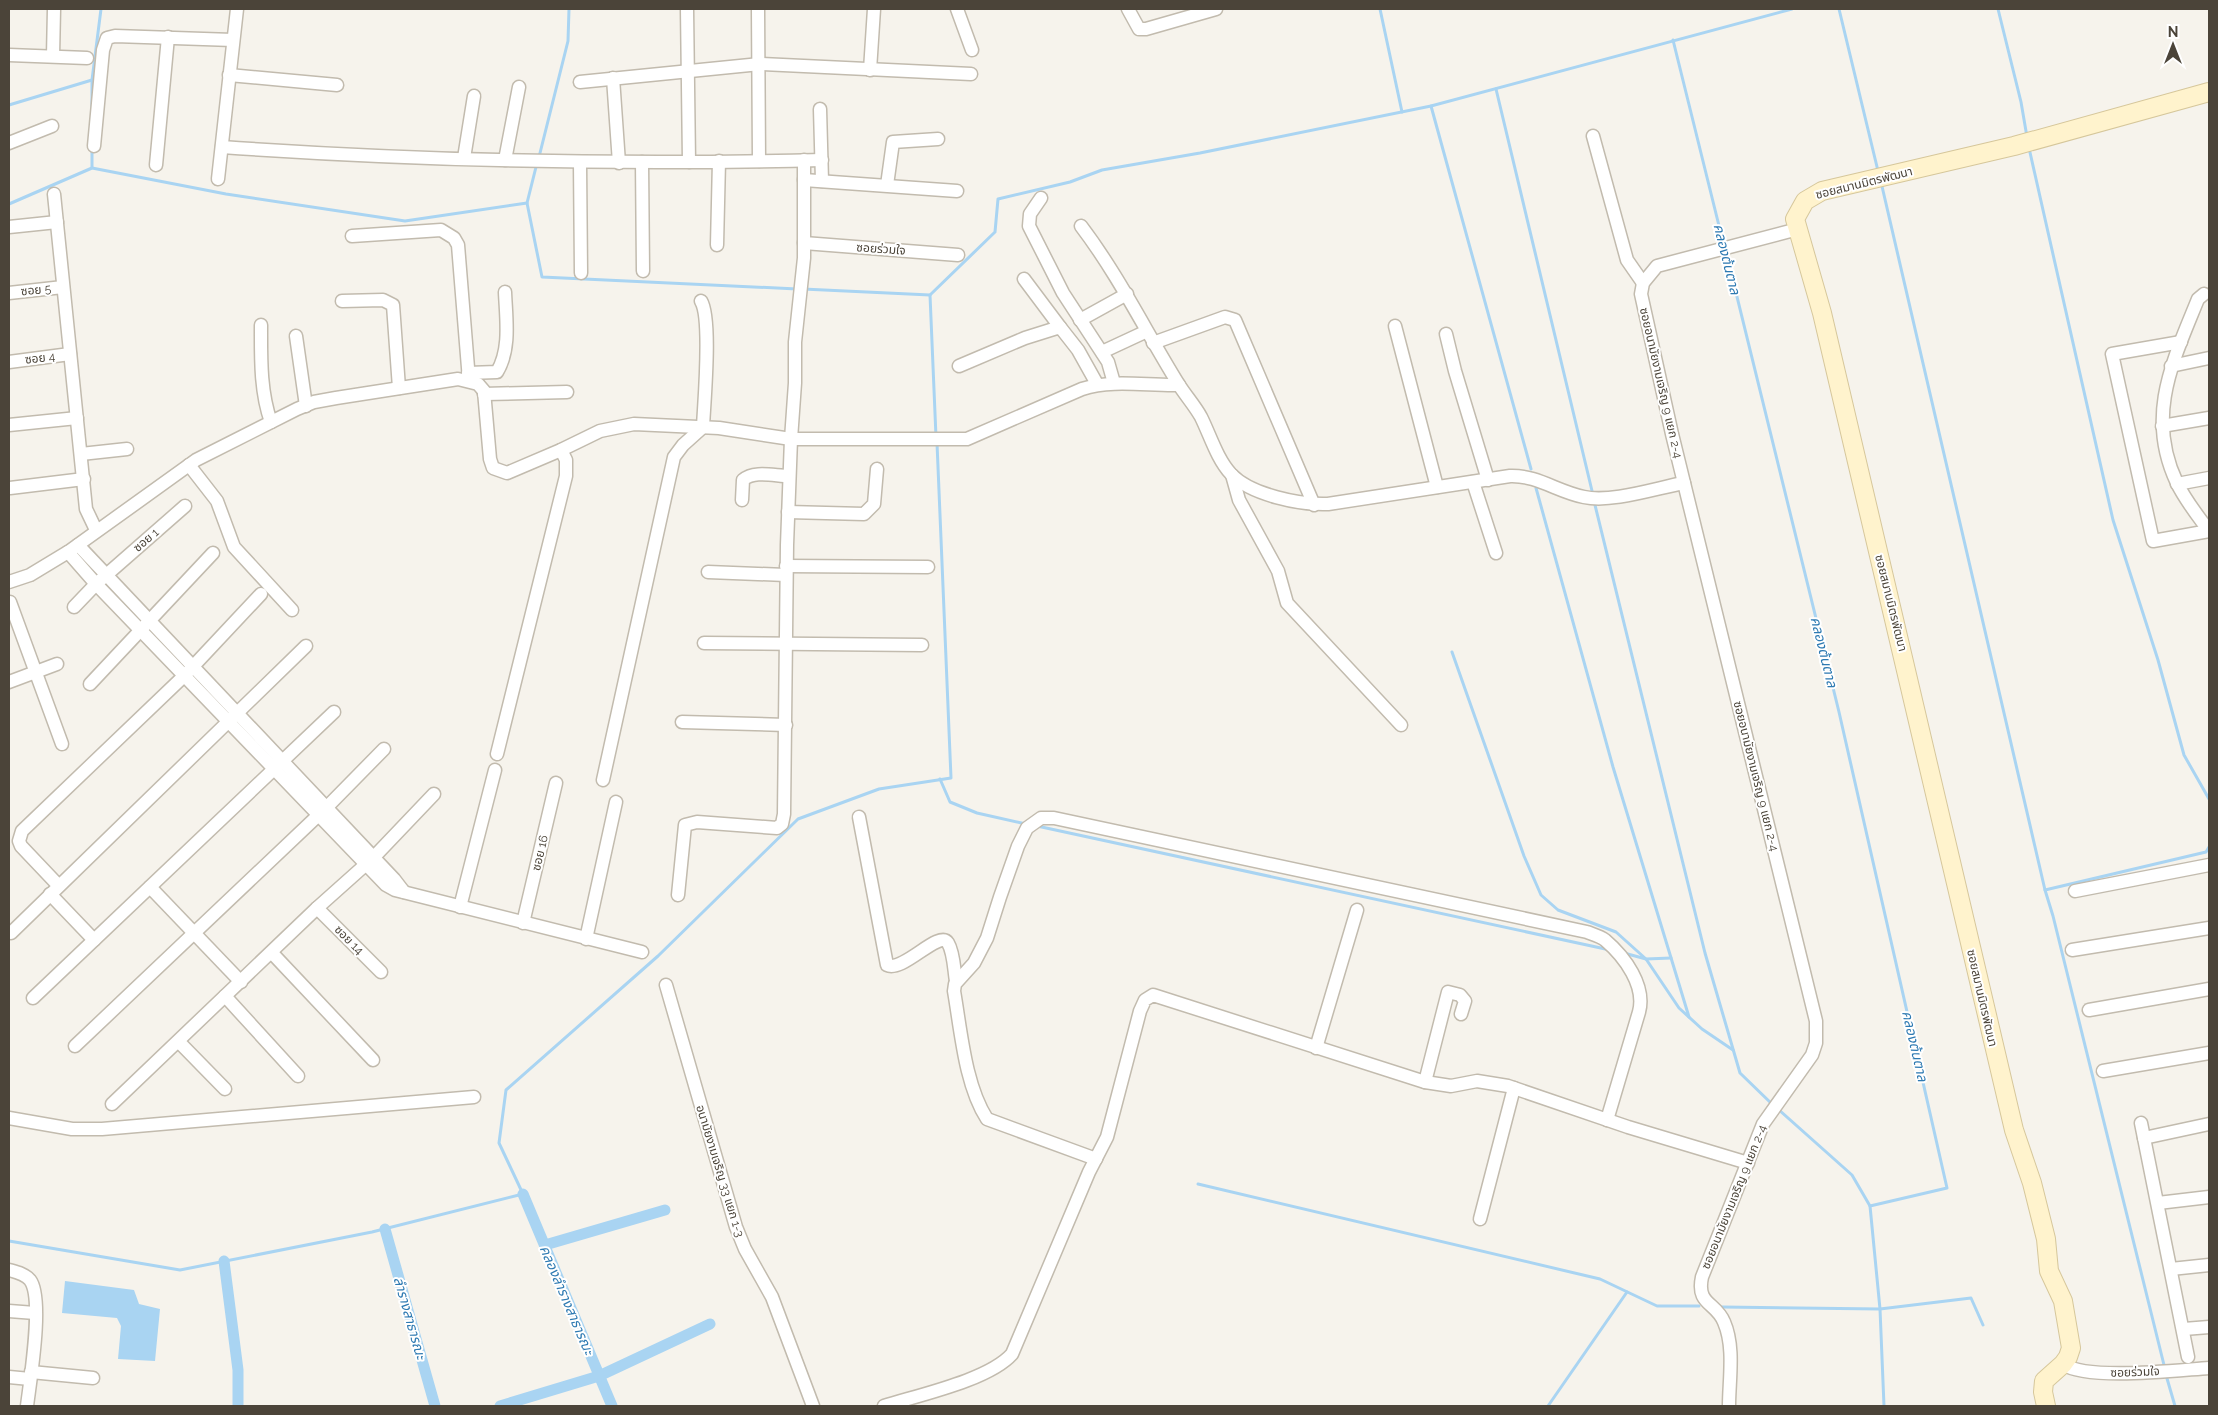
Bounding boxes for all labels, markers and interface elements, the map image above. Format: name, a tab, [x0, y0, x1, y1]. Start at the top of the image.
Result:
north arrow	[2148, 20, 2198, 70]
text: N	[2168, 24, 2178, 40]
street label: ซอยสมานมิตรพัฒนา	[1814, 164, 1914, 202]
water label: คลองต้นตาล	[1711, 222, 1744, 297]
street label: ซอยร่วมใจ	[856, 240, 906, 258]
street label: ซอย 5	[20, 281, 52, 299]
street label: ซอยอนามัยงามเจริญ 9 แยก 2-4	[1637, 306, 1685, 460]
street label: ซอย 4	[24, 349, 56, 367]
street label: ซอย 1	[131, 525, 161, 555]
street label: ซอยสมานมิตรพัฒนา	[1872, 553, 1910, 653]
water label: คลองต้นตาล	[1808, 615, 1841, 690]
street label: ซอยอนามัยงามเจริญ 9 แยก 2-4	[1731, 700, 1782, 853]
street label: ซอย 16	[529, 834, 551, 872]
street label: ซอย 14	[332, 923, 367, 958]
street label: ซอยสมานมิตรพัฒนา	[1964, 948, 2000, 1048]
water label: คลองต้นตาล	[1899, 1009, 1931, 1084]
street label: อนามัยงามเจริญ 33 แยก 1-3	[693, 1103, 747, 1239]
street label: ซอยอนามัยงามเจริญ 9 แยก 2-4	[1699, 1123, 1770, 1271]
water label: คลองลำรางสาธารณะ	[537, 1243, 598, 1358]
water label: ลำรางสาธารณะ	[391, 1275, 430, 1362]
street label: ซอยร่วมใจ	[2110, 1364, 2160, 1380]

